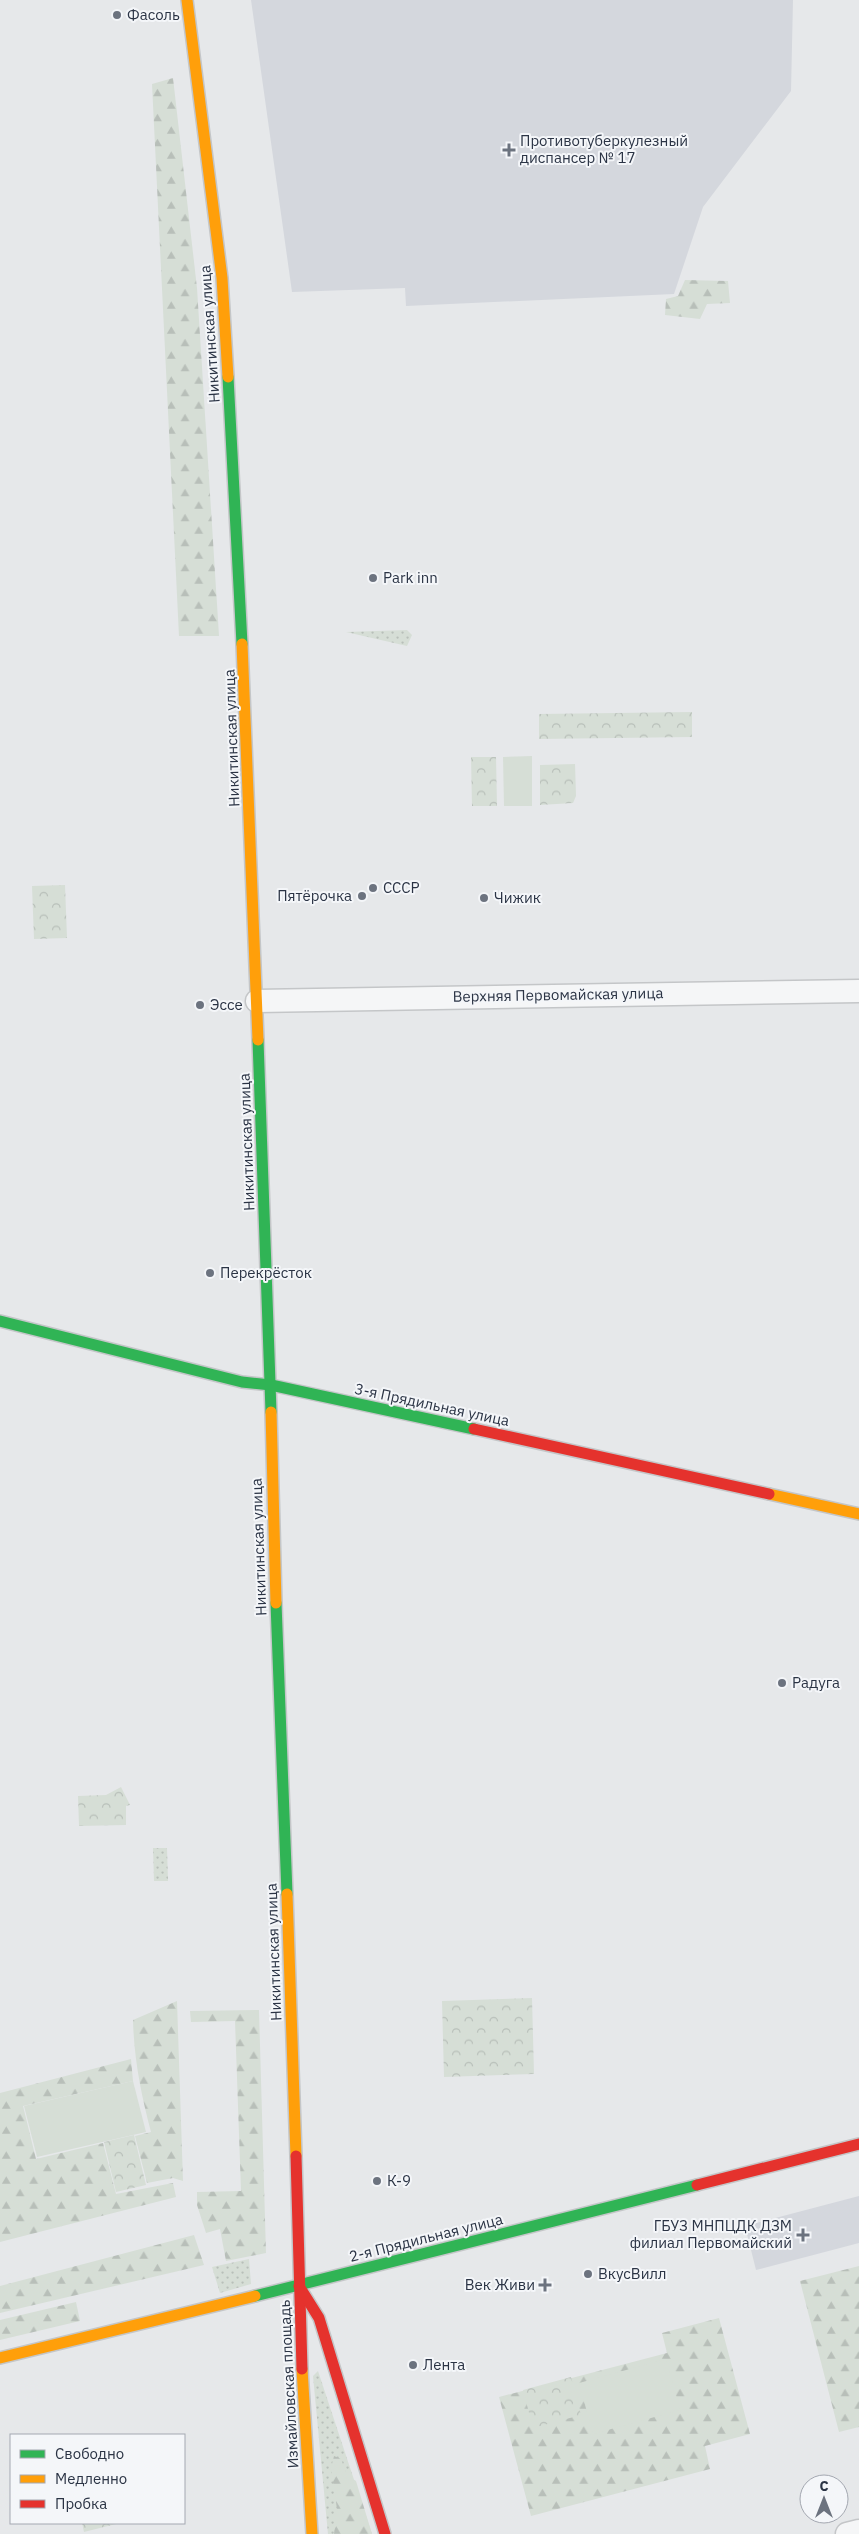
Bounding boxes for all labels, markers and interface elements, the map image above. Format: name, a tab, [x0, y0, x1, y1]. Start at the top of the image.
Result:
place label: Фасоль	[127, 5, 180, 24]
marker: Фасоль	[111, 9, 123, 21]
place label: Противотуберкулезный диспансер № 17	[520, 131, 688, 167]
marker: Противотуберкулезный диспансер № 17	[502, 143, 516, 157]
street label: Никитинская улица	[195, 265, 224, 404]
place label: Park inn	[383, 568, 438, 587]
marker: Park inn	[367, 572, 379, 584]
street label: Никитинская улица	[220, 669, 243, 807]
place label: СССР	[383, 878, 420, 897]
marker: СССР	[367, 882, 379, 894]
place label: Пятёрочка	[277, 886, 352, 905]
place label: Чижик	[494, 888, 541, 907]
marker: Пятёрочка	[356, 890, 368, 902]
marker: Чижик	[478, 892, 490, 904]
street label: Верхняя Первомайская улица	[452, 983, 664, 1006]
place label: Эссе	[210, 995, 243, 1014]
marker: Эссе	[194, 999, 206, 1011]
street label: Никитинская улица	[235, 1073, 258, 1211]
place label: Перекрёсток	[220, 1263, 312, 1282]
marker: Перекрёсток	[204, 1267, 216, 1279]
street label: 3-я Прядильная улица	[353, 1379, 511, 1430]
street label: Никитинская улица	[247, 1478, 270, 1616]
place label: Радуга	[792, 1673, 840, 1692]
marker: Радуга	[776, 1677, 788, 1689]
street label: Никитинская улица	[262, 1883, 285, 2021]
place label: К-9	[387, 2171, 411, 2190]
marker: К-9	[371, 2175, 383, 2187]
street label: 2-я Прядильная улица	[347, 2209, 505, 2266]
place label: ГБУЗ МНПЦДК ДЗМ филиал Первомайский	[630, 2216, 792, 2252]
marker: ГБУЗ МНПЦДК ДЗМ филиал Первомайский	[796, 2228, 810, 2242]
place label: ВкусВилл	[598, 2264, 666, 2283]
marker: ВкусВилл	[582, 2268, 594, 2280]
place label: Век Живи	[465, 2275, 535, 2294]
marker: Век Живи	[539, 2279, 551, 2291]
street label: Измайловская площадь	[275, 2299, 302, 2469]
place label: Лента	[423, 2355, 465, 2374]
marker: Лента	[407, 2359, 419, 2371]
legend	[10, 2434, 185, 2524]
text: Свободно	[55, 2444, 124, 2463]
text: Медленно	[55, 2469, 127, 2488]
north arrow	[799, 2474, 849, 2524]
text: С	[819, 2477, 829, 2495]
text: Пробка	[55, 2494, 107, 2513]

